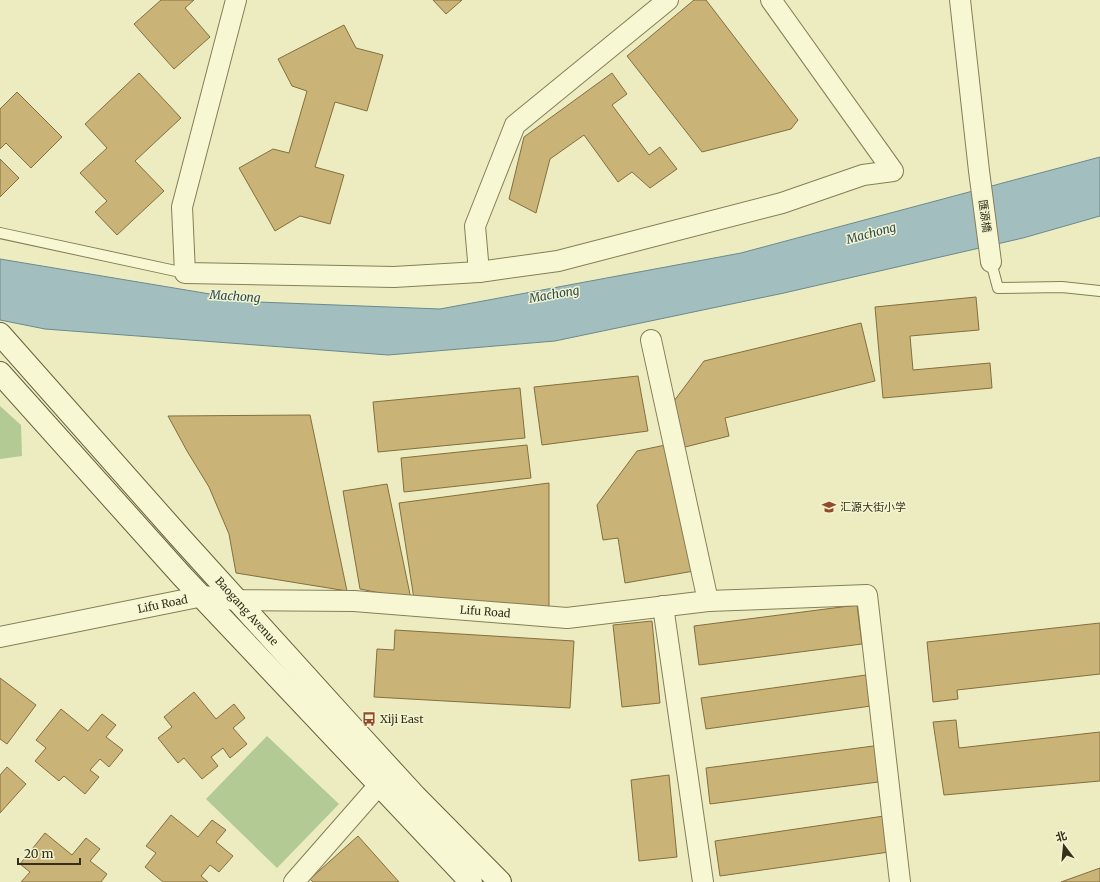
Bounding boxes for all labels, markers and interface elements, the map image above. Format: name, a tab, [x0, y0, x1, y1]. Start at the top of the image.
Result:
street label: 匯源橋	[976, 199, 994, 233]
water label: Machong	[843, 219, 898, 247]
water label: Machong	[527, 282, 581, 306]
water label: Machong	[208, 287, 261, 305]
school or university icon: 汇源大街小学	[821, 499, 837, 515]
place label: 汇源大街小学	[840, 500, 906, 514]
street label: Baogang Avenue	[212, 574, 282, 648]
street label: Lifu Road	[136, 592, 189, 616]
street label: Lifu Road	[459, 602, 511, 621]
bus stop icon: Xiji East	[361, 711, 377, 727]
place label: Xiji East	[380, 712, 424, 726]
north arrow	[1044, 826, 1084, 866]
text: 北	[1054, 828, 1068, 845]
scale bar	[18, 840, 80, 866]
text: 20 m	[24, 846, 53, 861]

